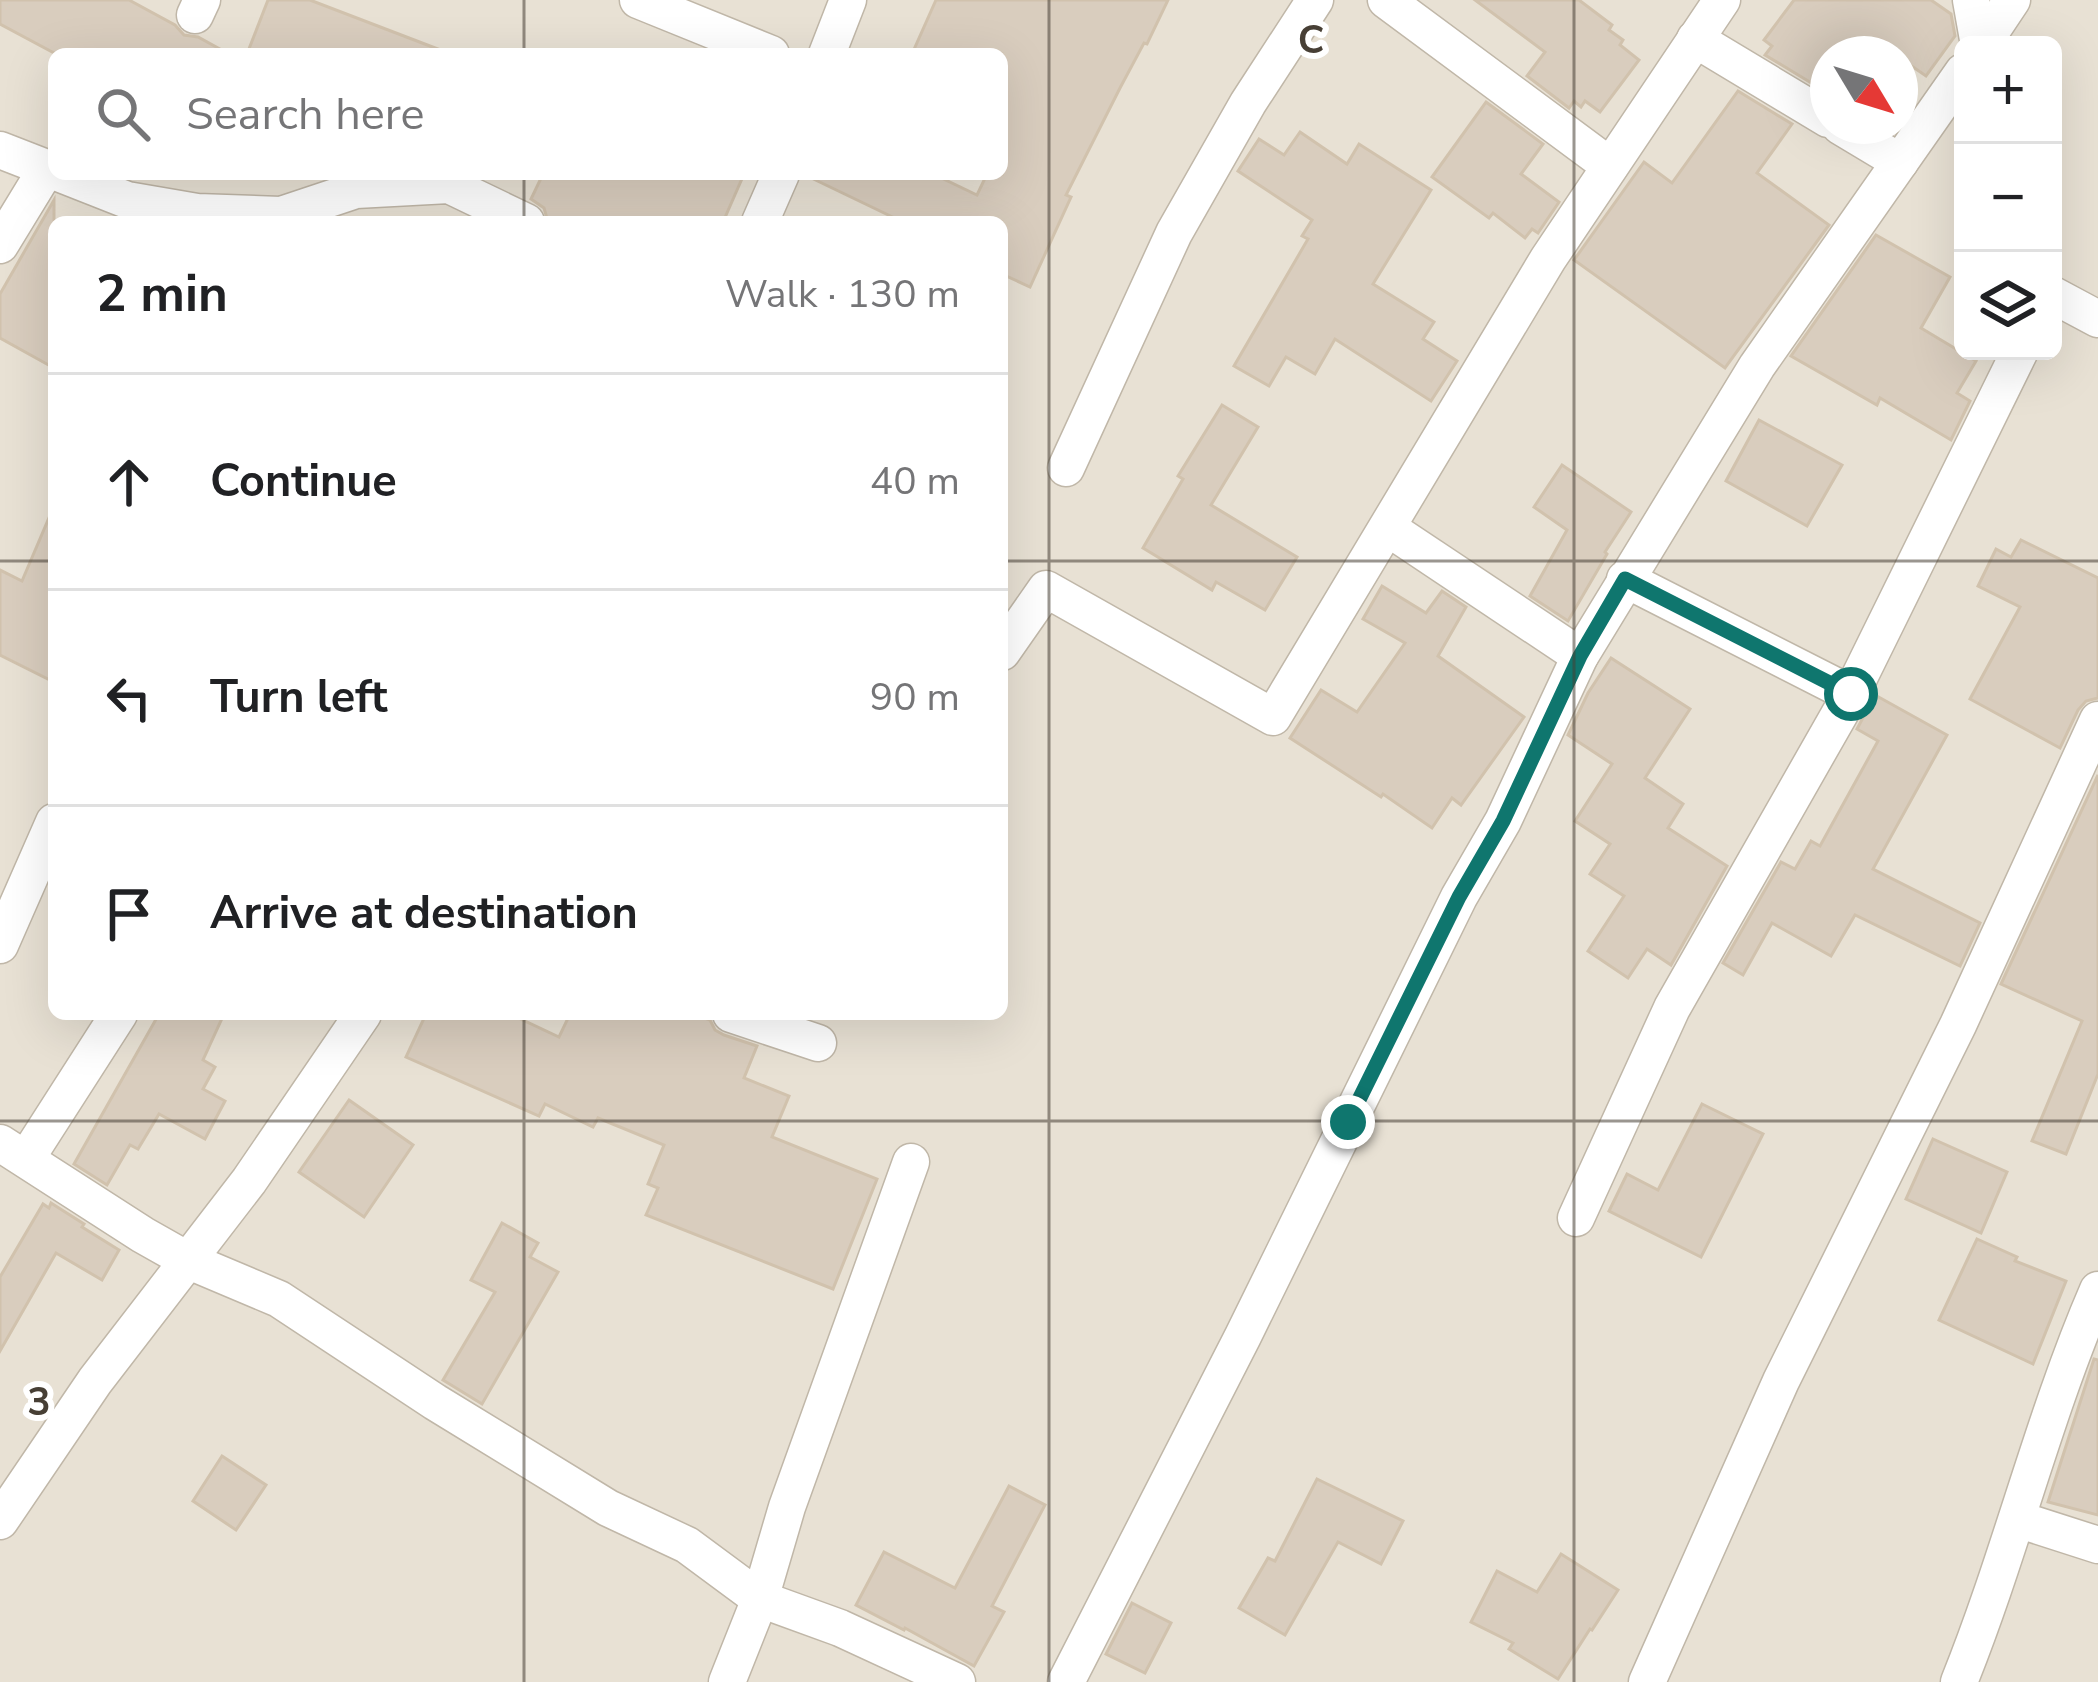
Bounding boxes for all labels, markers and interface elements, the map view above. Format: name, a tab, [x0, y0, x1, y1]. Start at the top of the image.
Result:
text: C	[1298, 14, 1324, 67]
north arrow	[1810, 36, 1918, 144]
map controls	[1954, 36, 2062, 360]
button: +	[1954, 36, 2062, 144]
search box	[48, 48, 1008, 180]
icon: search	[90, 81, 156, 147]
text: Search here	[186, 84, 425, 145]
button: −	[1954, 144, 2062, 252]
button: layers	[1954, 252, 2062, 360]
text: 2 min	[96, 259, 228, 329]
text: Walk · 130 m	[725, 268, 960, 321]
icon: ahead	[96, 449, 162, 515]
text: Continue	[210, 451, 397, 512]
text: 40 m	[870, 455, 960, 508]
icon: left	[96, 665, 162, 731]
text: Turn left	[210, 667, 388, 728]
route start	[1824, 667, 1878, 721]
text: 90 m	[870, 671, 960, 724]
icon: arrive	[96, 881, 162, 947]
text: Arrive at destination	[210, 883, 638, 944]
route end	[1321, 1095, 1375, 1149]
text: 3	[27, 1376, 51, 1429]

